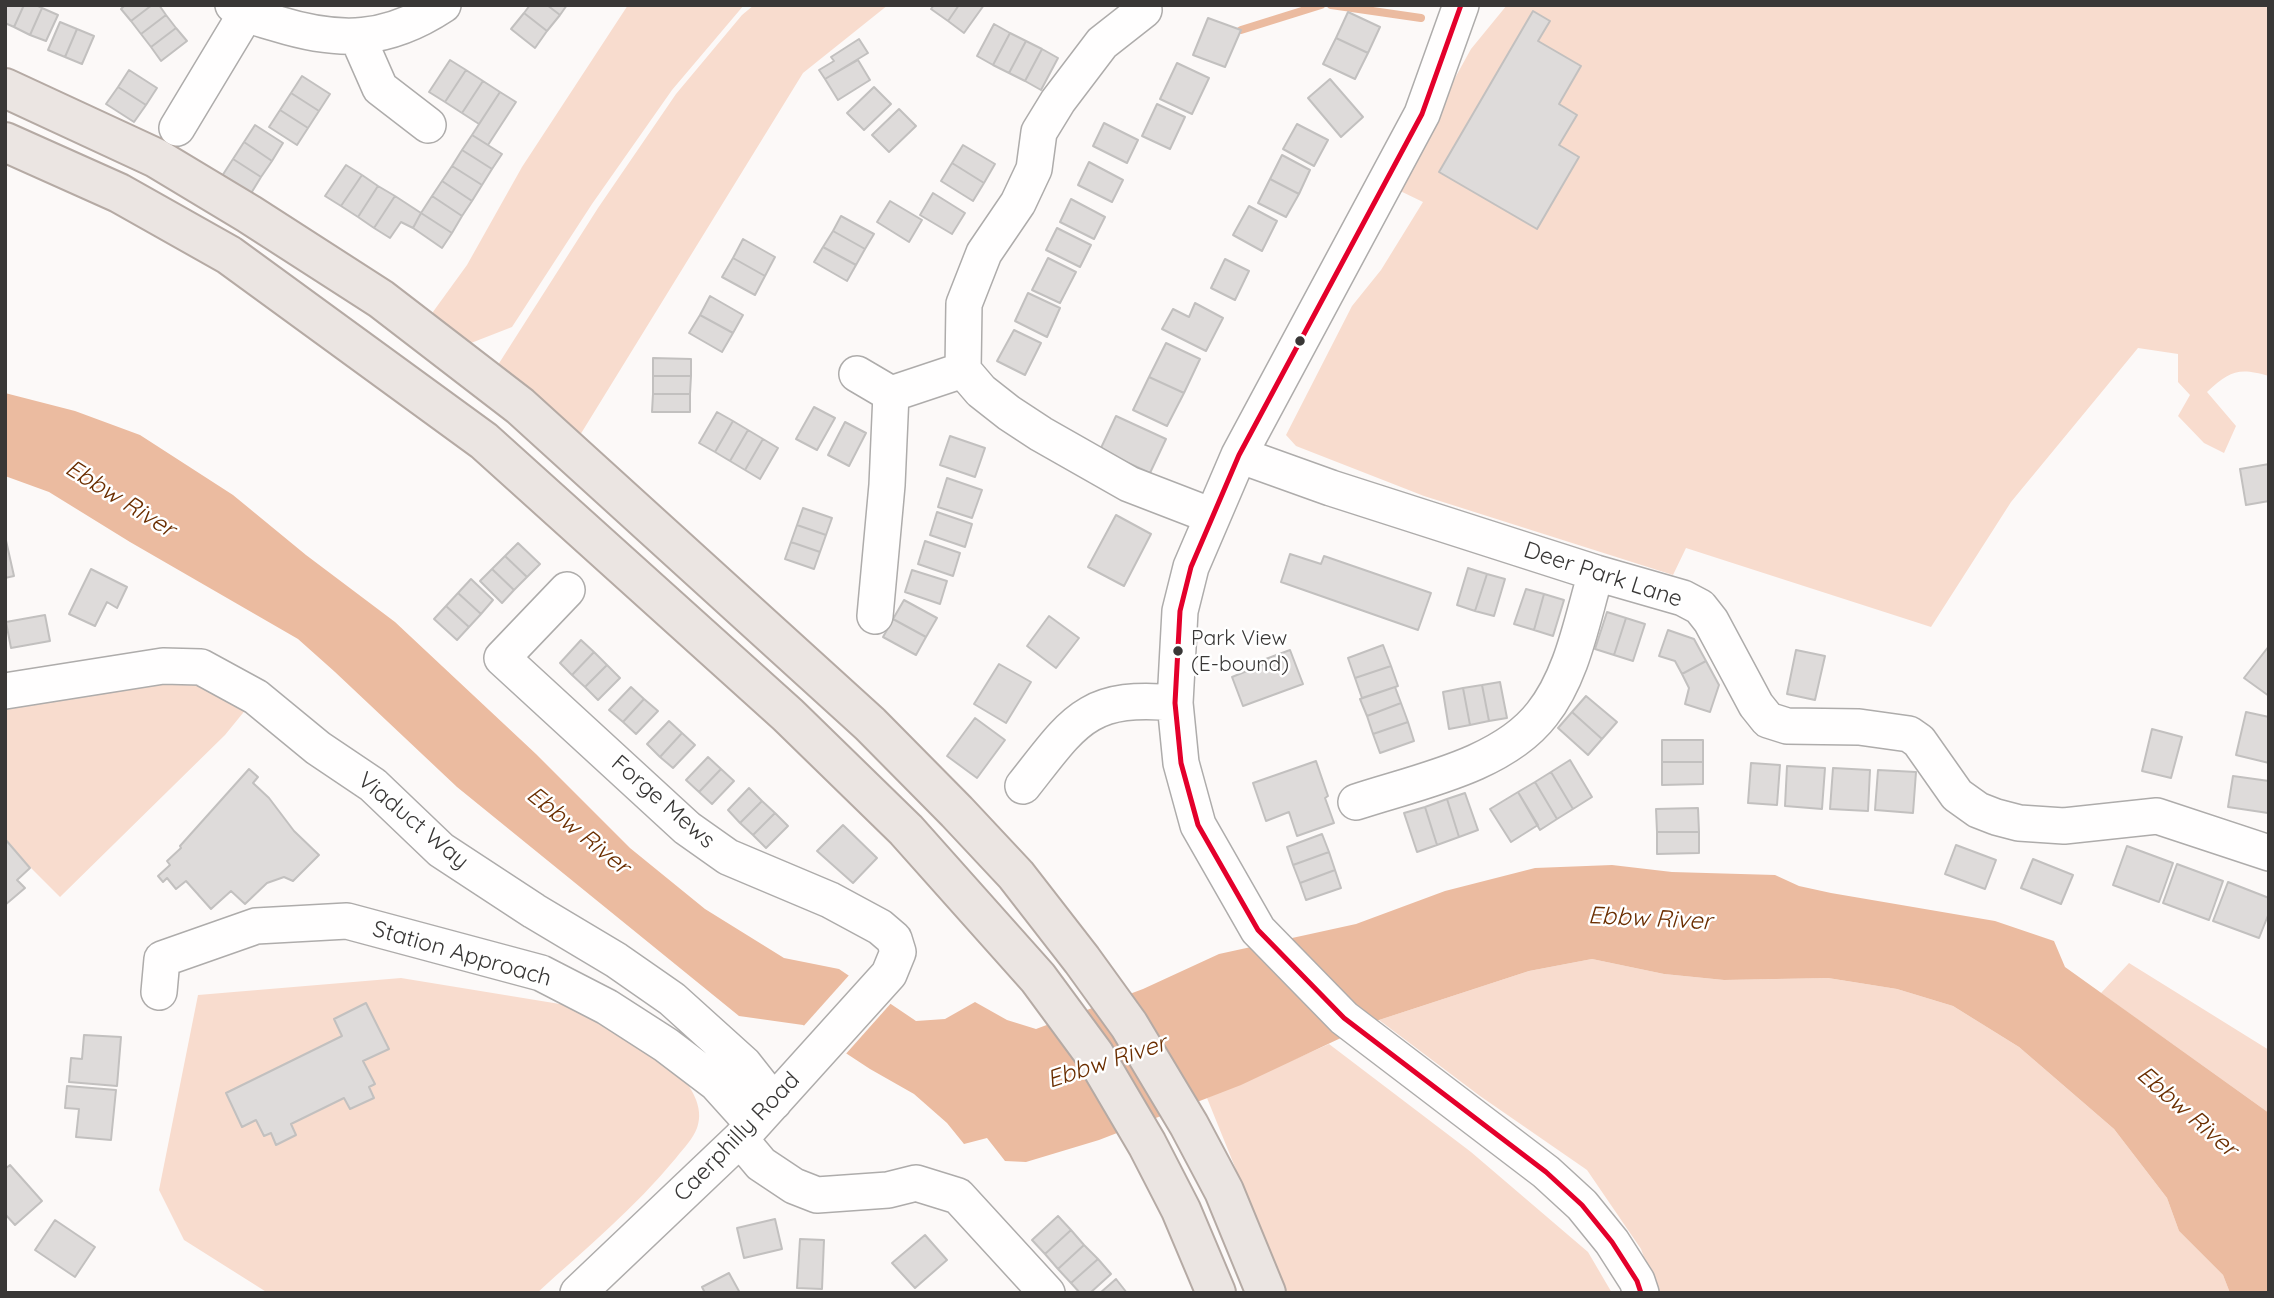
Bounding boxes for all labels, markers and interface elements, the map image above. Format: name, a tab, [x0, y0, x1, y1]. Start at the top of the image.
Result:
unlabelled marker	[1293, 334, 1307, 348]
water label: Ebbw River	[60, 454, 180, 544]
street label: Deer Park Lane	[1520, 536, 1686, 614]
place label: Park View (E-bound)	[1191, 626, 1289, 676]
marker: Park View (E-bound)	[1171, 644, 1185, 658]
street label: Forge Mews	[606, 750, 720, 854]
street label: Viaduct Way	[352, 767, 474, 875]
water label: Ebbw River	[521, 781, 635, 881]
water label: Ebbw River	[1587, 901, 1713, 937]
street label: Station Approach	[369, 915, 555, 993]
water label: Ebbw River	[1044, 1029, 1170, 1095]
water label: Ebbw River	[2131, 1060, 2243, 1164]
street label: Caerphilly Road	[668, 1066, 806, 1208]

